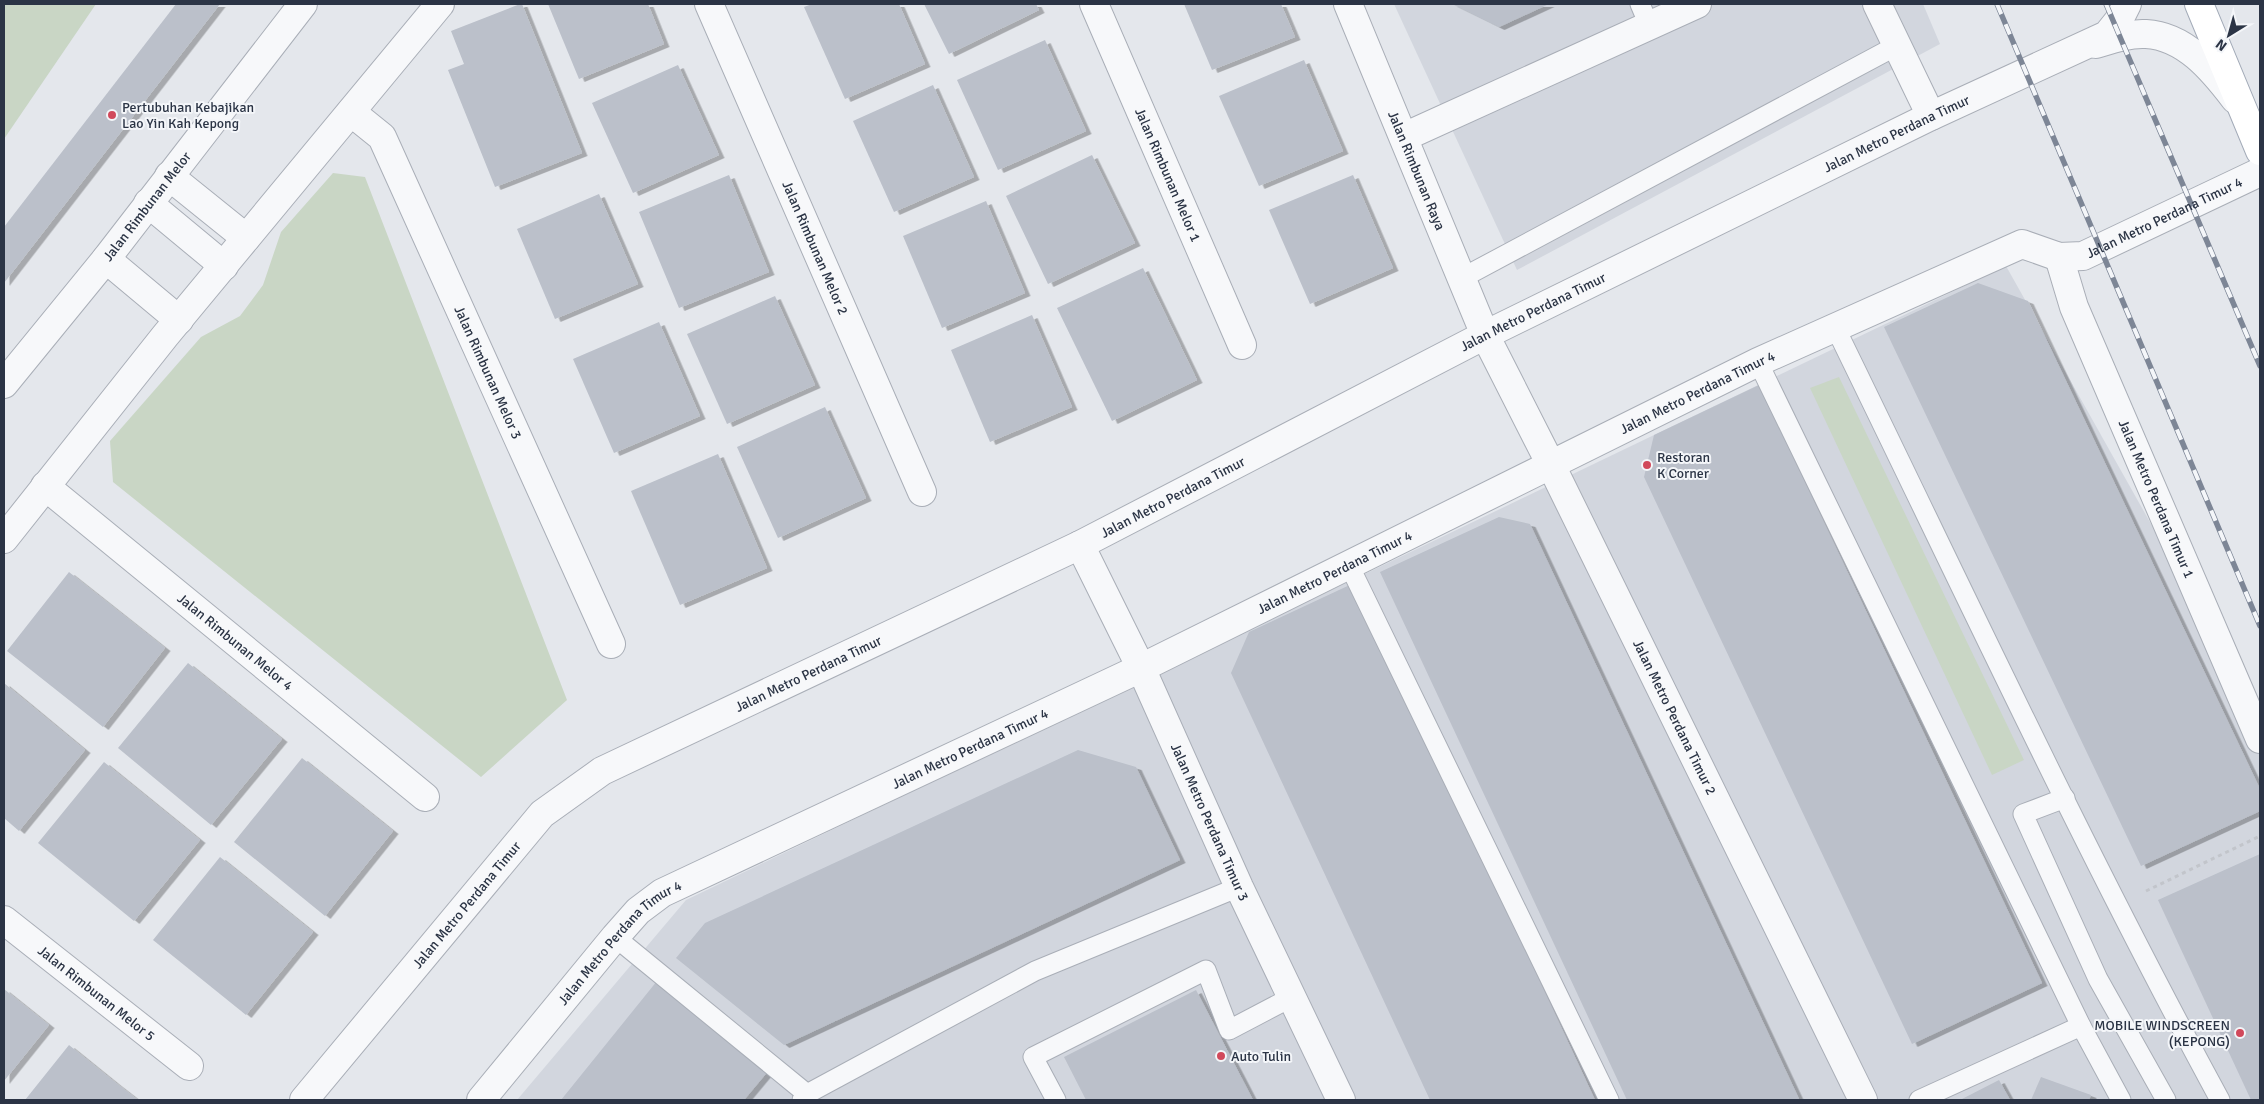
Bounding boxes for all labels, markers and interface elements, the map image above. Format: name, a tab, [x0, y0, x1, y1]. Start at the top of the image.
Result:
north arrow	[2204, 10, 2254, 60]
text: N	[2212, 35, 2230, 55]
street label: Jalan Metro Perdana Timur	[1821, 91, 1973, 176]
place label: Pertubuhan Kebajikan Lao Yin Kah Kepong	[122, 99, 254, 132]
street label: Jalan Rimbunan Melor 1	[1132, 105, 1205, 244]
street label: Jalan Rimbunan Raya	[1385, 108, 1449, 233]
marker: Pertubuhan Kebajikan Lao Yin Kah Kepong	[106, 109, 118, 121]
street label: Jalan Rimbunan Melor	[99, 147, 195, 264]
street label: Jalan Metro Perdana Timur 4	[2083, 173, 2245, 262]
street label: Jalan Rimbunan Melor 2	[779, 178, 852, 317]
street label: Jalan Metro Perdana Timur	[1457, 268, 1609, 355]
street label: Jalan Rimbunan Melor 3	[451, 303, 526, 442]
street label: Jalan Metro Perdana Timur 4	[1617, 347, 1778, 438]
street label: Jalan Metro Perdana Timur 1	[2115, 417, 2198, 581]
place label: Restoran K Corner	[1657, 449, 1710, 482]
street label: Jalan Metro Perdana Timur	[1098, 452, 1248, 541]
marker: Restoran K Corner	[1641, 459, 1653, 471]
street label: Jalan Metro Perdana Timur 4	[1254, 526, 1415, 618]
street label: Jalan Rimbunan Melor 4	[174, 590, 297, 694]
street label: Jalan Metro Perdana Timur	[732, 631, 885, 715]
street label: Jalan Metro Perdana Timur 2	[1630, 637, 1720, 798]
street label: Jalan Metro Perdana Timur 4	[889, 704, 1051, 792]
street label: Jalan Metro Perdana Timur 3	[1167, 741, 1253, 903]
street label: Jalan Metro Perdana Timur	[409, 837, 525, 972]
street label: Jalan Metro Perdana Timur 4	[554, 876, 685, 1008]
street label: Jalan Rimbunan Melor 5	[35, 942, 159, 1044]
place label: MOBILE WINDSCREEN (KEPONG)	[2094, 1017, 2230, 1050]
marker: MOBILE WINDSCREEN (KEPONG)	[2234, 1027, 2246, 1039]
place label: Auto Tulin	[1231, 1048, 1291, 1065]
marker: Auto Tulin	[1215, 1050, 1227, 1062]

